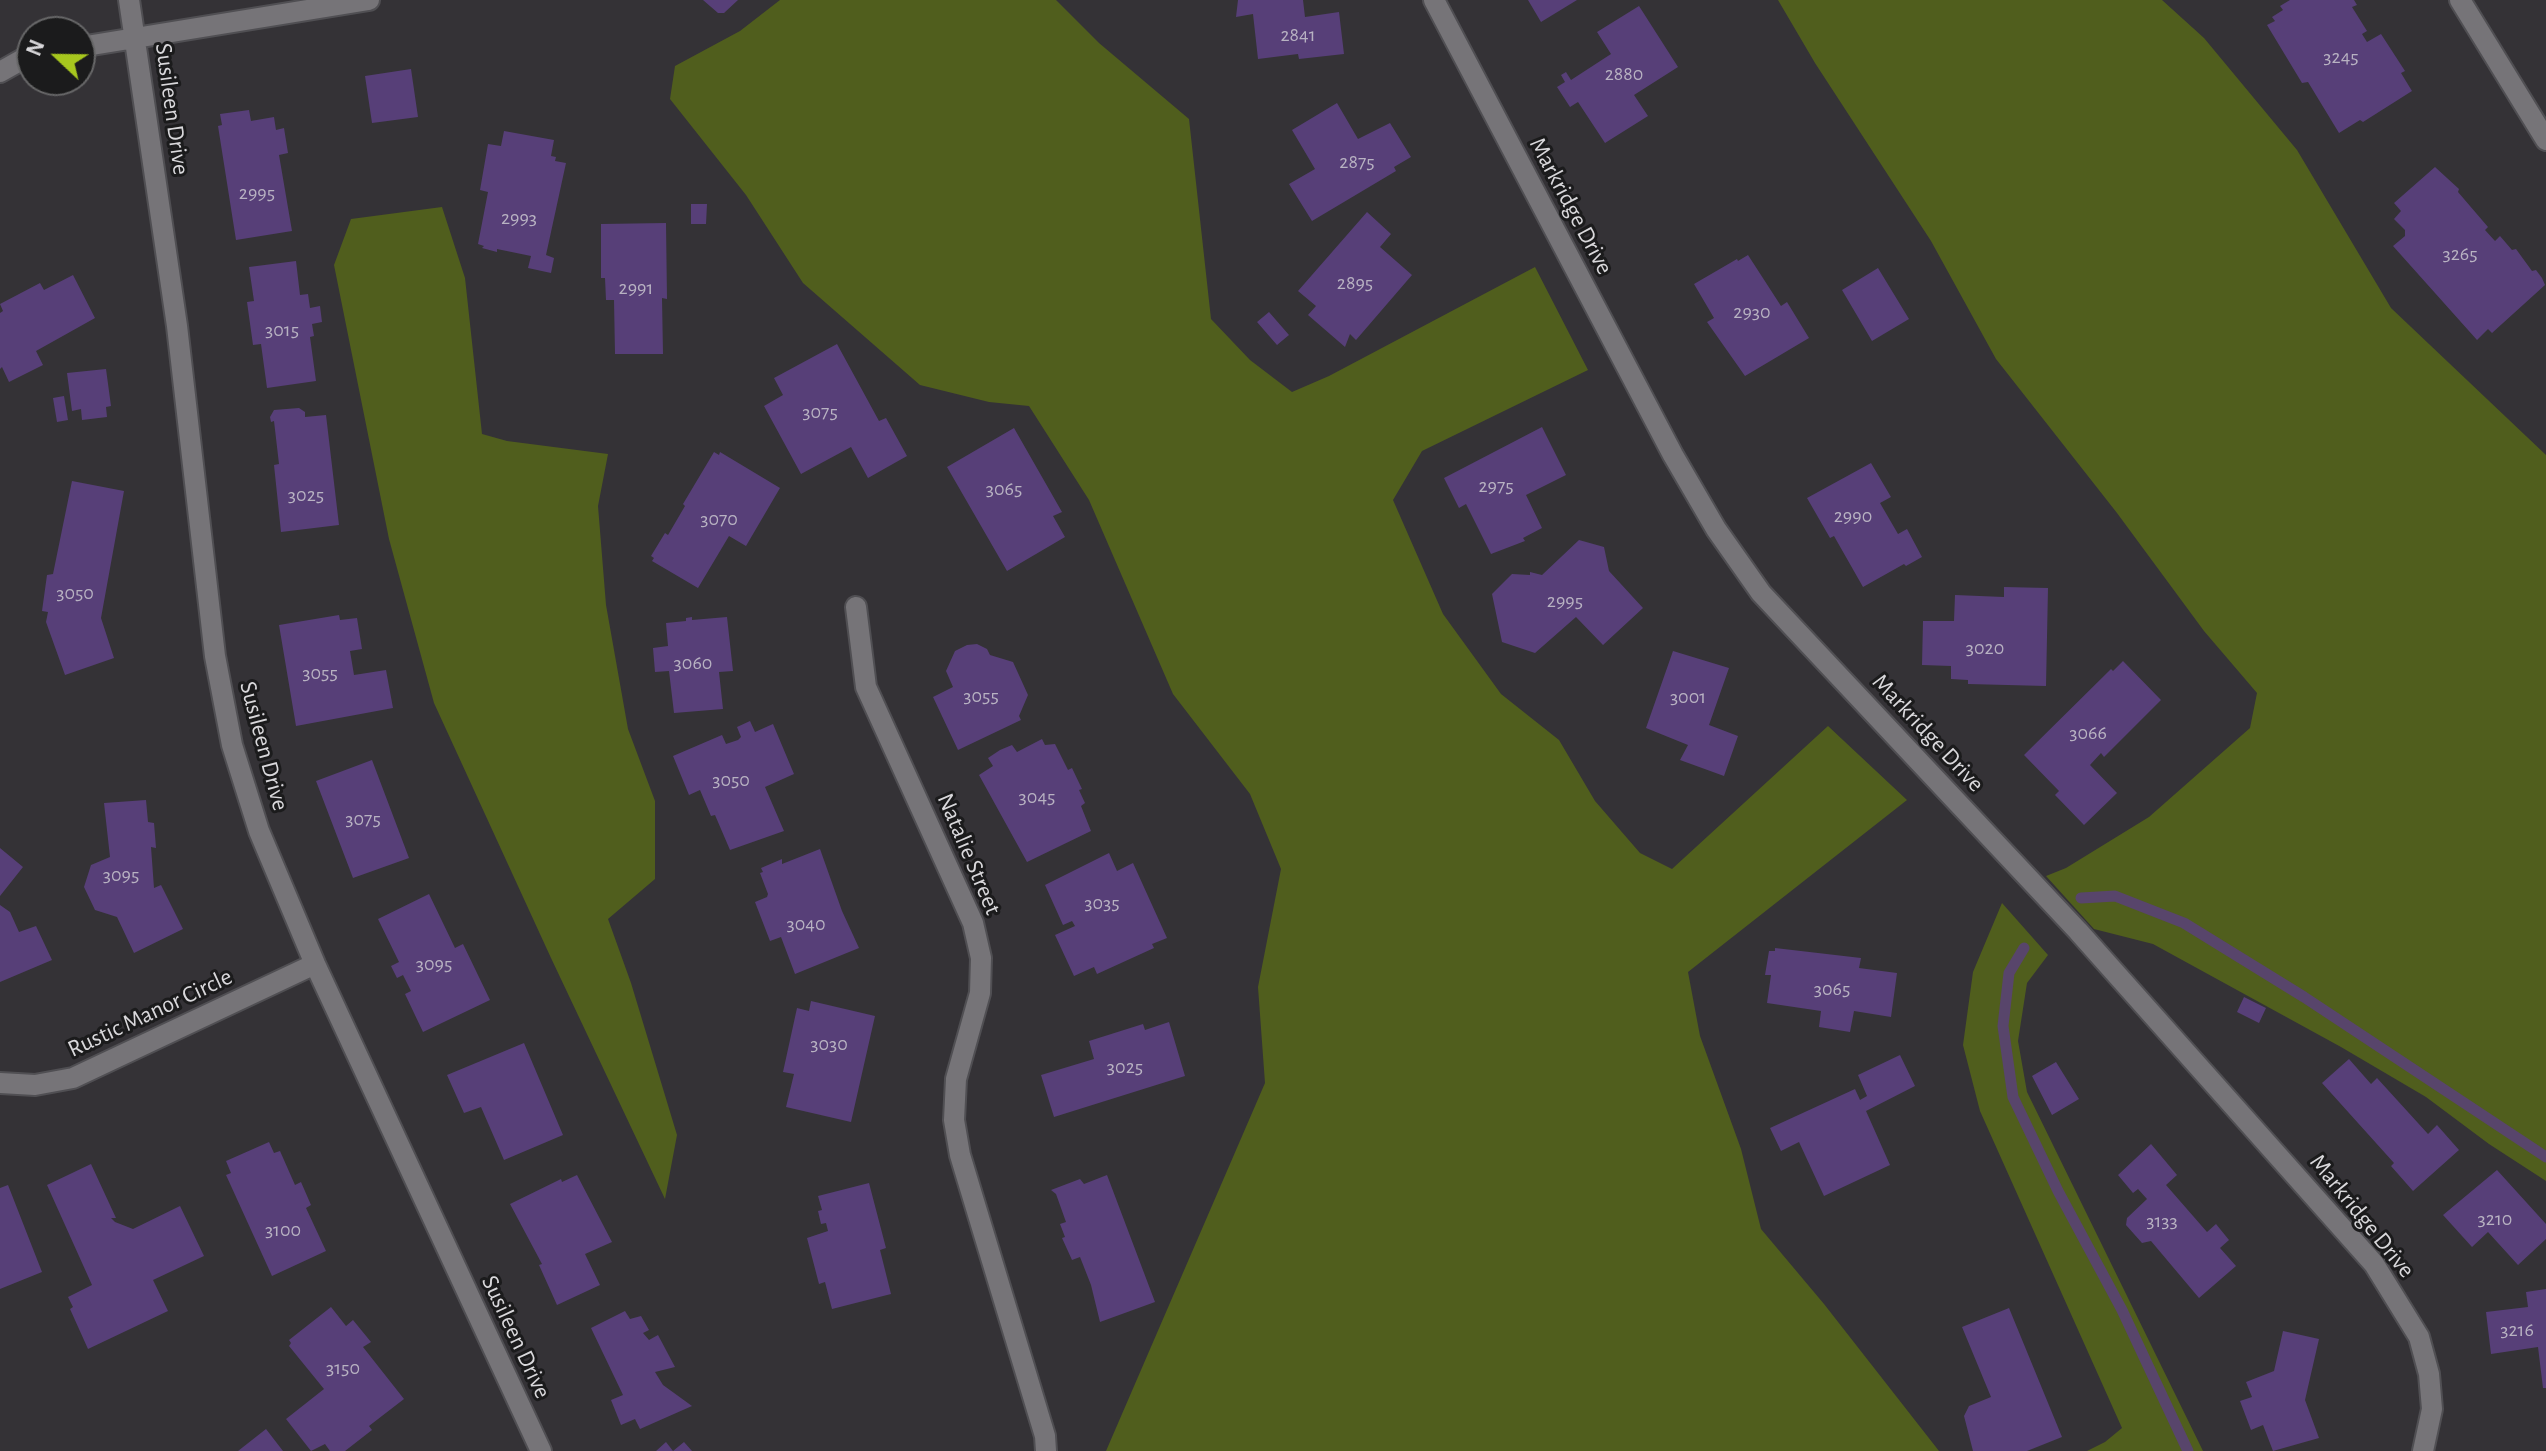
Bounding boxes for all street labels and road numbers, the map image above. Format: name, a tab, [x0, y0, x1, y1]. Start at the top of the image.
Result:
street label: Susileen Drive	[149, 41, 195, 177]
street label: Markridge Drive	[1523, 133, 1619, 279]
street label: Markridge Drive	[1866, 668, 1990, 798]
street label: Susileen Drive	[233, 678, 295, 814]
street label: Natalie Street	[931, 789, 1007, 919]
street label: Rustic Manor Circle	[63, 962, 237, 1064]
street label: Markridge Drive	[2303, 1148, 2421, 1284]
street label: Susileen Drive	[475, 1271, 557, 1403]

